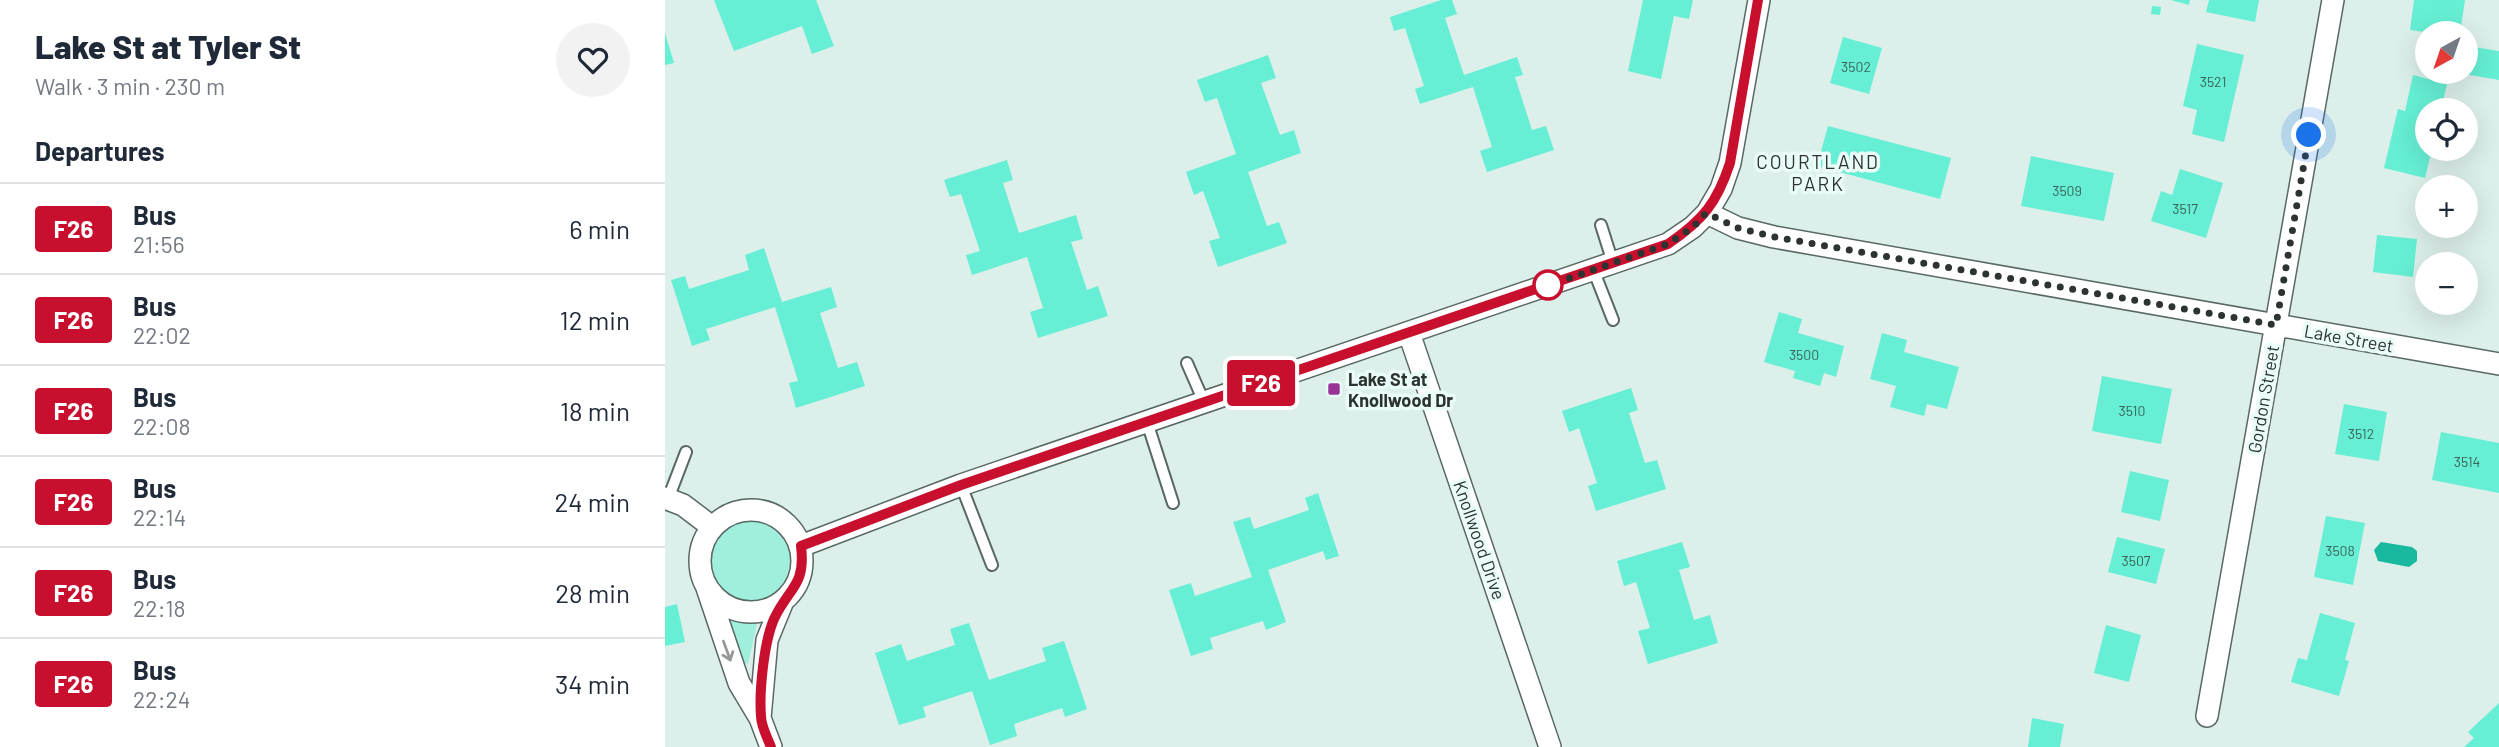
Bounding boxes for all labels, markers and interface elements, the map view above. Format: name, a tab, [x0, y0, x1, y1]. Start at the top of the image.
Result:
north arrow	[2415, 21, 2478, 84]
map controls	[2415, 21, 2478, 315]
button: heart	[556, 23, 630, 97]
text: Lake St at Tyler St	[35, 26, 301, 66]
house number: 3502	[1841, 58, 1871, 75]
text: Walk · 3 min · 230 m	[35, 72, 225, 100]
house number: 3521	[2200, 73, 2226, 90]
button: locate	[2415, 98, 2478, 161]
your location	[2291, 117, 2326, 152]
text: Departures	[35, 135, 165, 166]
district label: COURTLAND PARK	[1756, 150, 1880, 195]
button: +	[2415, 175, 2478, 238]
house number: 3509	[2052, 182, 2082, 199]
text: Bus	[133, 199, 176, 230]
house number: 3517	[2172, 200, 2198, 217]
text: 6 min	[569, 213, 630, 244]
text: F26	[54, 214, 93, 243]
text: 21:56	[133, 230, 185, 258]
button: −	[2415, 252, 2478, 315]
unlabelled marker	[1533, 270, 1563, 300]
text: Bus	[133, 290, 176, 321]
text: 12 min	[560, 304, 630, 335]
text: F26	[54, 305, 93, 334]
street label: Lake Street	[2303, 319, 2395, 357]
text: 22:02	[133, 321, 191, 349]
street label: Gordon Street	[2243, 343, 2283, 455]
house number: 3500	[1789, 346, 1819, 363]
line badge: F26	[1221, 360, 1301, 406]
text: F26	[1241, 368, 1281, 397]
place label: Lake St at Knollwood Dr	[1348, 368, 1453, 411]
text: Bus	[133, 381, 176, 412]
marker: Lake St at Knollwood Dr	[1326, 381, 1342, 397]
text: 18 min	[560, 395, 630, 426]
text: F26	[54, 396, 93, 425]
house number: 3510	[2119, 402, 2145, 419]
text: 22:08	[133, 412, 190, 440]
house number: 3512	[2348, 425, 2374, 442]
house number: 3514	[2454, 453, 2480, 470]
text: Bus	[133, 472, 176, 503]
street label: Knollwood Drive	[1449, 478, 1511, 602]
text: 24 min	[554, 486, 630, 517]
text: F26	[54, 487, 93, 516]
text: 22:14	[133, 503, 186, 531]
house number: 3508	[2325, 542, 2355, 559]
house number: 3507	[2122, 552, 2151, 569]
text: Bus	[133, 563, 176, 594]
text: 28 min	[555, 577, 630, 608]
text: F26	[54, 578, 93, 607]
text: 22:18	[133, 594, 186, 622]
one-way arrow	[722, 640, 734, 662]
text: Bus	[133, 654, 176, 685]
text: 34 min	[555, 668, 630, 699]
text: F26	[54, 669, 93, 698]
text: 22:24	[133, 685, 190, 713]

